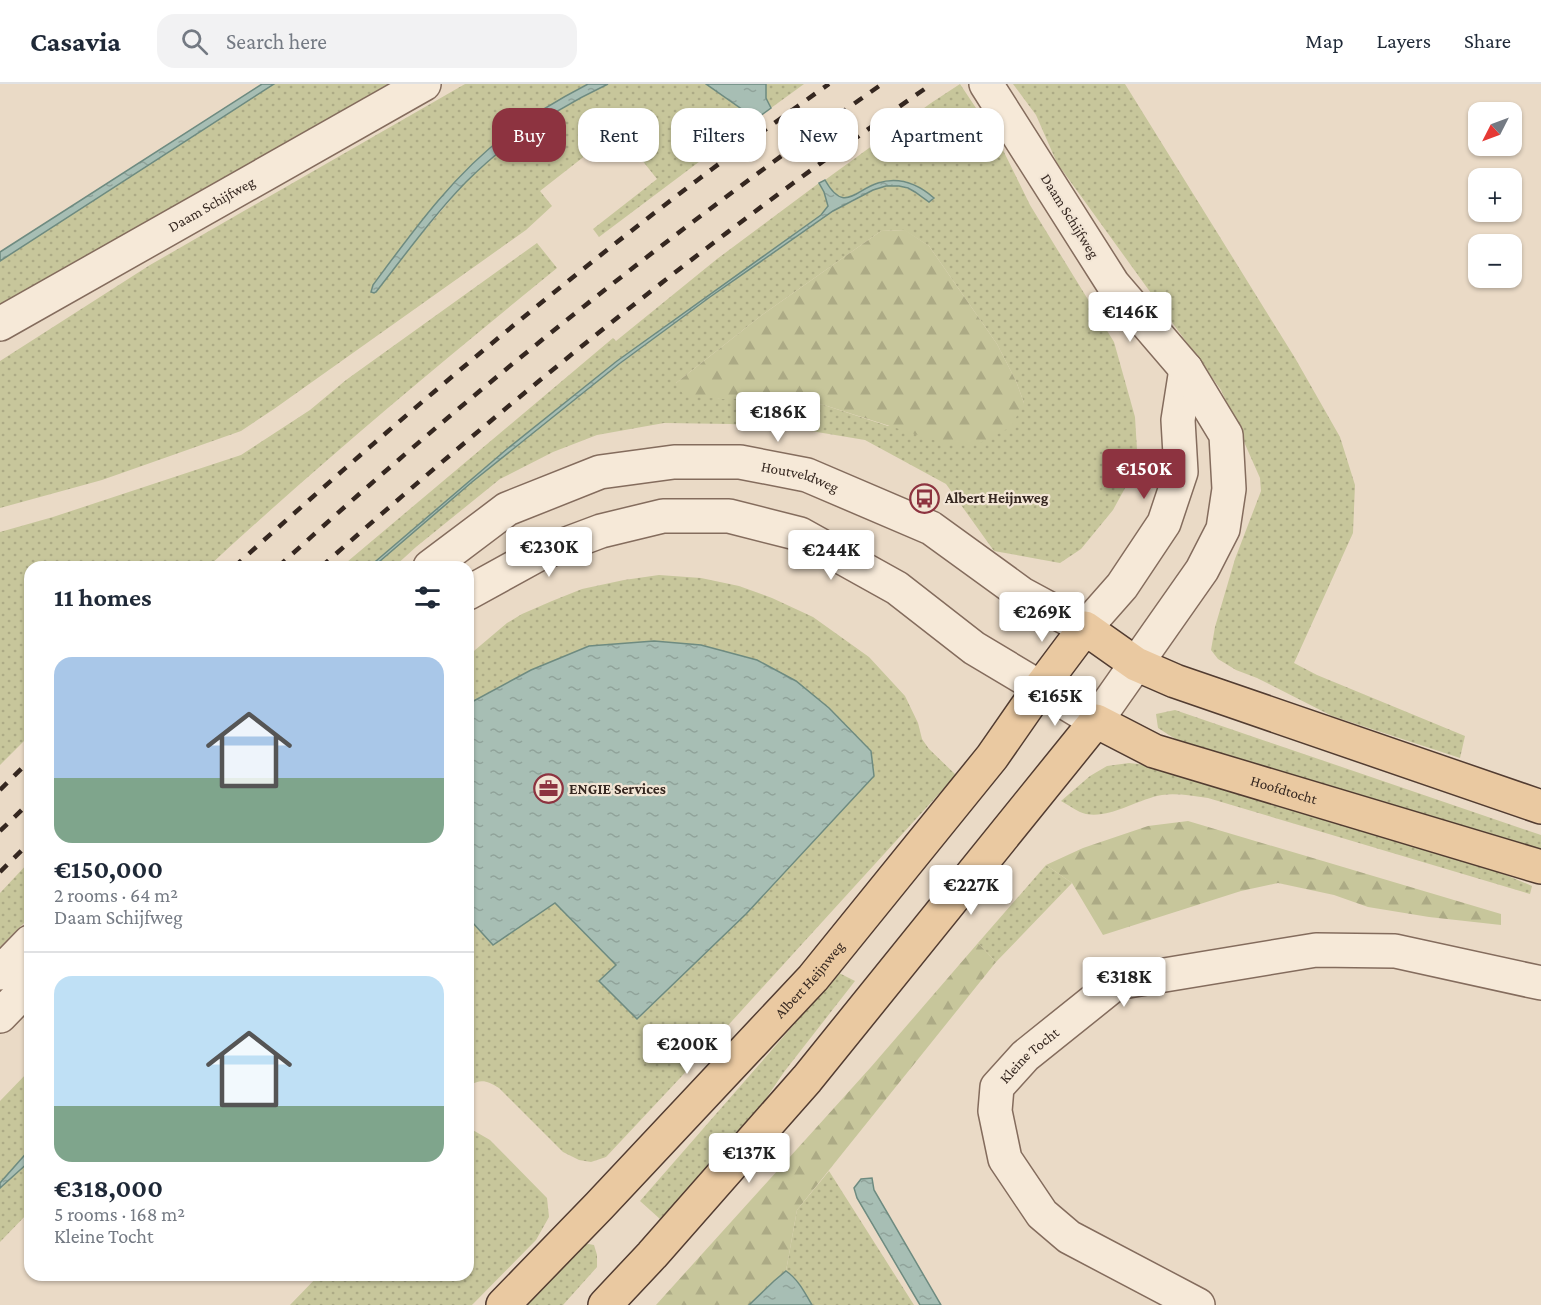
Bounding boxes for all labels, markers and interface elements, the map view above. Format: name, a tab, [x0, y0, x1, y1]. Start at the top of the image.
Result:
search box	[157, 14, 577, 68]
icon: search	[178, 25, 211, 58]
text: Casavia	[30, 26, 121, 57]
text: Search here	[226, 29, 327, 54]
text: Map	[1305, 29, 1344, 53]
text: Layers	[1377, 29, 1431, 53]
text: Share	[1464, 29, 1511, 53]
north arrow	[1468, 102, 1522, 156]
map controls	[1468, 102, 1522, 288]
chip: Buy	[492, 108, 566, 162]
chip: Rent	[578, 108, 659, 162]
chip: Filters	[671, 108, 766, 162]
chip: New	[778, 108, 858, 162]
chip: Apartment	[870, 108, 1004, 162]
button: +	[1468, 168, 1522, 222]
street label: Daam Schijfweg	[1037, 171, 1102, 262]
street label: Daam Schijfweg	[165, 174, 258, 235]
button: −	[1468, 234, 1522, 288]
pin: €146K	[1088, 292, 1172, 343]
text: €146K	[1102, 300, 1158, 322]
pin: €186K	[736, 392, 820, 443]
text: €186K	[750, 400, 806, 422]
pin: €150K	[1102, 449, 1186, 500]
text: €150K	[1116, 457, 1172, 479]
street label: Houtveldweg	[760, 458, 841, 497]
bus stop icon: Albert Heijnweg	[908, 482, 940, 514]
place label: Albert Heijnweg	[944, 490, 1049, 507]
pin: €230K	[507, 527, 591, 578]
pin: €244K	[789, 530, 873, 581]
text: €230K	[520, 535, 578, 557]
text: €244K	[802, 538, 860, 560]
icon: filters	[411, 581, 444, 614]
text: 11 homes	[54, 583, 152, 612]
pin: €269K	[1000, 592, 1084, 643]
text: €269K	[1013, 600, 1071, 622]
pin: €165K	[1013, 676, 1097, 727]
text: €165K	[1028, 684, 1082, 706]
icon: home	[195, 696, 303, 804]
street label: Hoofdtocht	[1249, 772, 1320, 808]
office icon: ENGIE Services	[532, 773, 564, 805]
place label: ENGIE Services	[569, 781, 666, 797]
text: €150,000	[54, 855, 163, 884]
pin: €227K	[929, 865, 1013, 916]
text: €227K	[943, 873, 999, 895]
text: 2 rooms · 64 m²	[54, 884, 178, 906]
text: Daam Schijfweg	[54, 906, 183, 928]
street label: Albert Heijnweg	[772, 938, 848, 1021]
pin: €318K	[1082, 957, 1166, 1008]
text: €318K	[1097, 965, 1151, 987]
icon: home	[195, 1015, 303, 1123]
pin: €200K	[645, 1024, 729, 1075]
street label: Kleine Tocht	[996, 1024, 1063, 1086]
text: €200K	[657, 1032, 717, 1054]
pin: €137K	[707, 1133, 791, 1184]
text: €137K	[723, 1141, 775, 1163]
text: €318,000	[54, 1174, 163, 1203]
text: 5 rooms · 168 m²	[54, 1203, 185, 1225]
text: Kleine Tocht	[54, 1225, 154, 1247]

